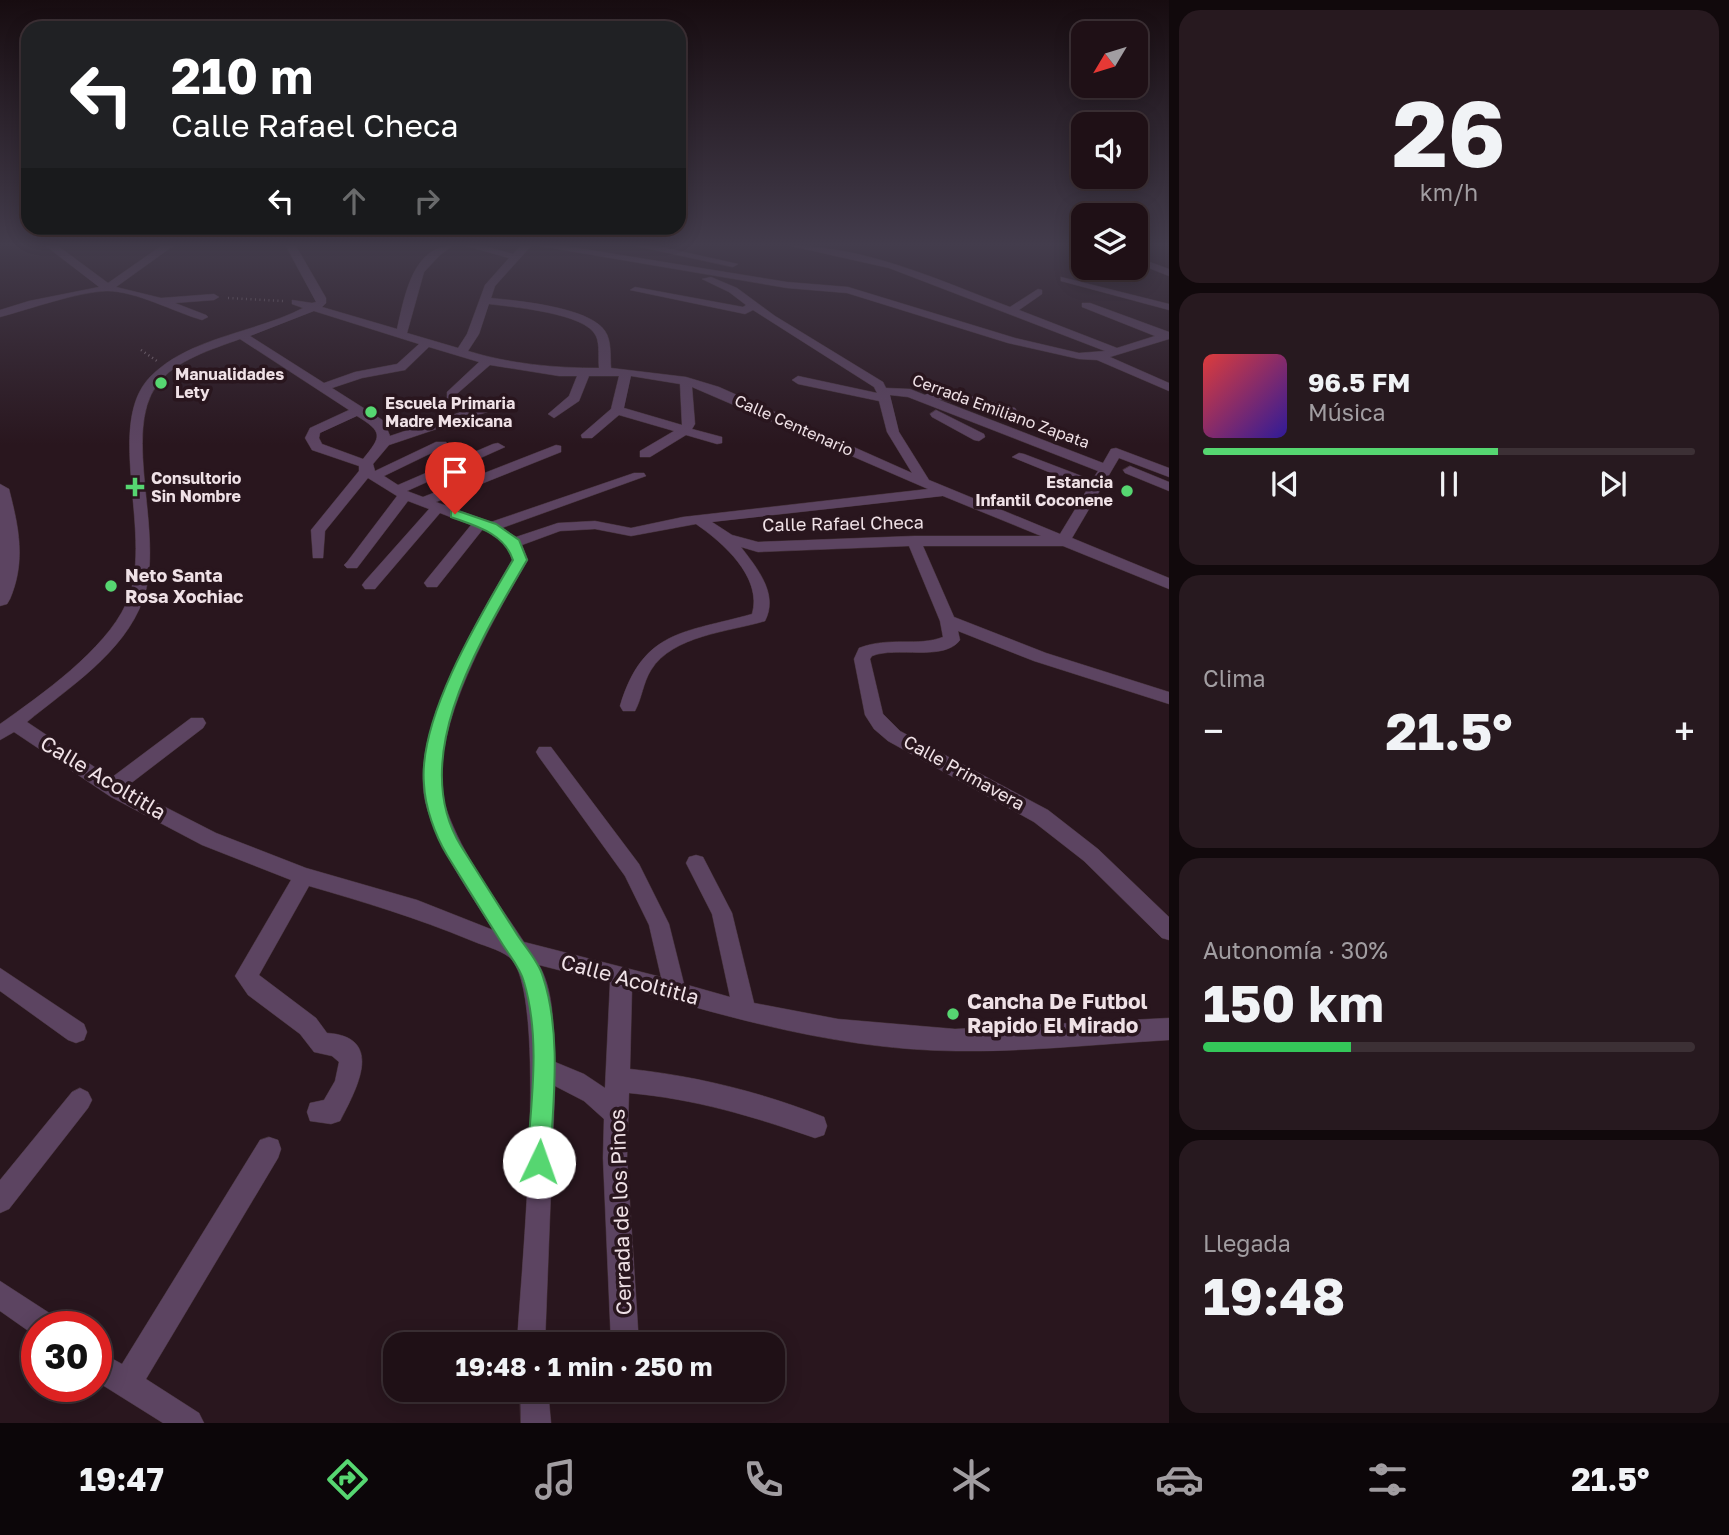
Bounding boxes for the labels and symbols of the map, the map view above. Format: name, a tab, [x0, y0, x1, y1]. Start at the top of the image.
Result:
north arrow	[1071, 21, 1148, 98]
place label: Manualidades Lety	[175, 364, 284, 402]
street label: Cerrada Emiliano Zapata	[910, 370, 1092, 452]
marker: Manualidades Lety	[153, 375, 169, 391]
street label: Calle Centenario	[732, 390, 856, 460]
place label: Escuela Primaria Madre Mexicana	[385, 393, 515, 431]
marker: Escuela Primaria Madre Mexicana	[363, 404, 379, 420]
pin	[425, 442, 485, 514]
place label: Consultorio Sin Nombre	[151, 468, 242, 506]
place label: Estancia Infantil Coconene	[975, 472, 1113, 510]
marker: Consultorio Sin Nombre	[125, 477, 145, 497]
marker: Estancia Infantil Coconene	[1119, 483, 1135, 499]
street label: Calle Rafael Checa	[762, 511, 924, 535]
place label: Neto Santa Rosa Xochiac	[125, 564, 243, 607]
marker: Neto Santa Rosa Xochiac	[103, 578, 119, 594]
street label: Calle Acoltitla	[36, 729, 171, 825]
street label: Calle Primavera	[900, 730, 1029, 815]
street label: Calle Acoltitla	[558, 948, 702, 1010]
place label: Cancha De Futbol Rapido El Mirado	[967, 988, 1148, 1038]
marker: Cancha De Futbol Rapido El Mirado	[945, 1006, 961, 1022]
street label: Cerrada de los Pinos	[603, 1108, 637, 1316]
position arrow	[502, 1125, 576, 1199]
speed limit sign: 30	[21, 1311, 112, 1402]

